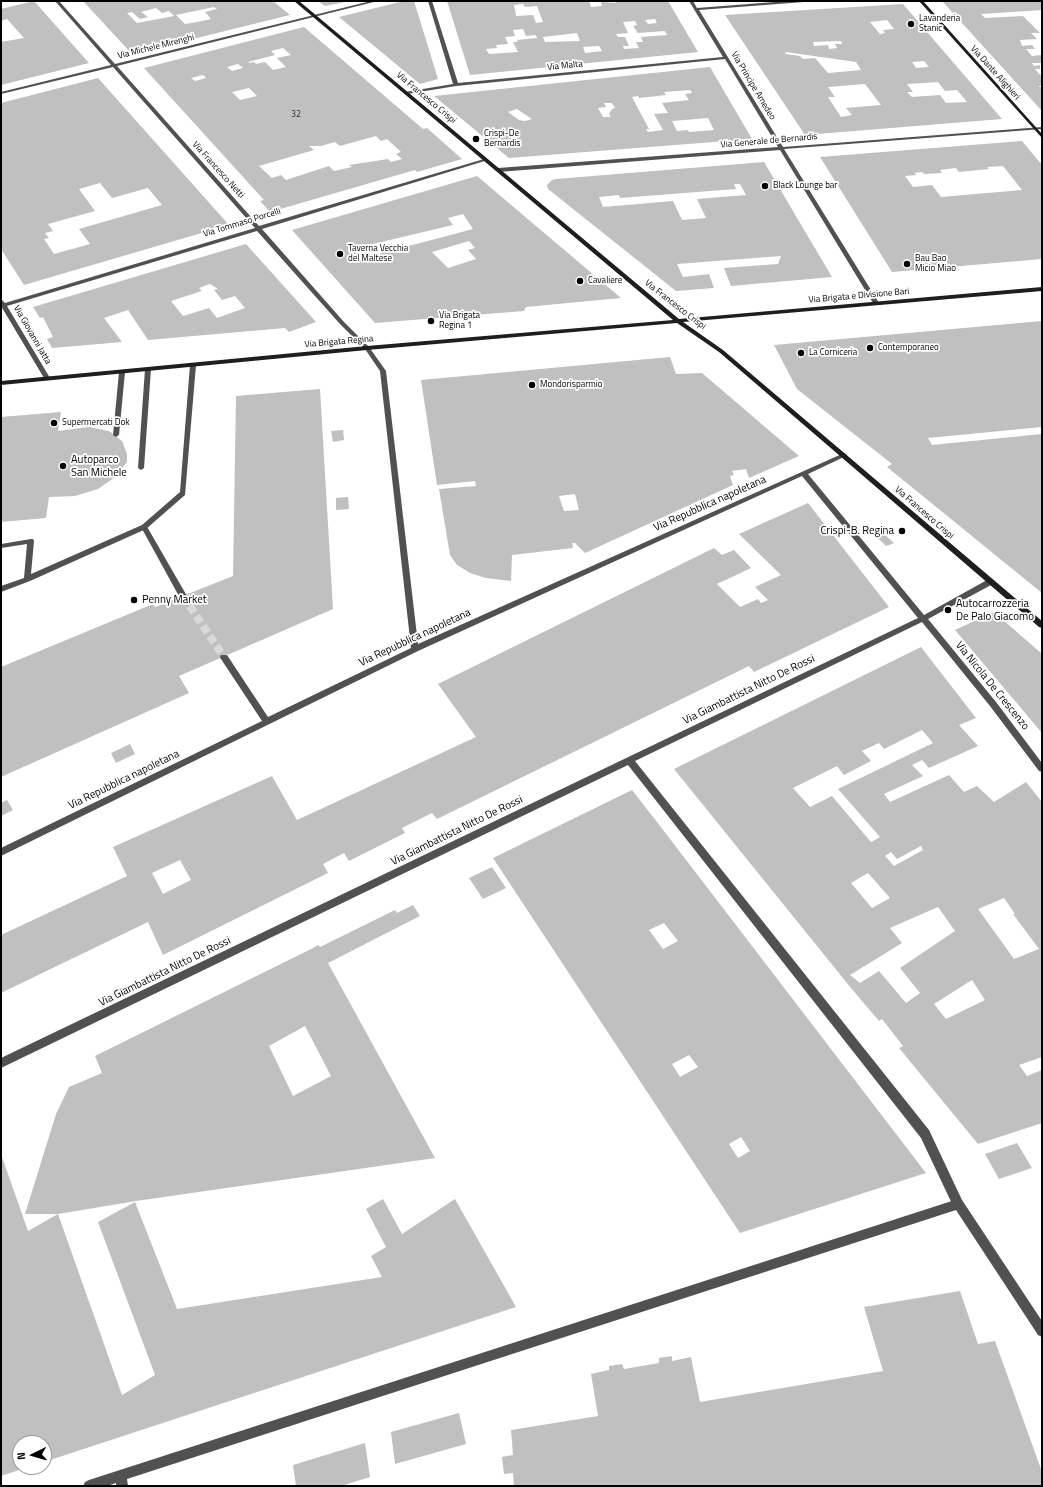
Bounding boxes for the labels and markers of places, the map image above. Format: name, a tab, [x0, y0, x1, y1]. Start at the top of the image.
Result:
place label: Lavanderia Stanic	[919, 14, 960, 35]
marker: Lavanderia Stanic	[906, 19, 916, 29]
place label: Crispi-De Bernardis	[484, 129, 520, 150]
marker: Crispi-De Bernardis	[471, 134, 481, 144]
marker: Black Lounge bar	[760, 181, 770, 191]
place label: Black Lounge bar	[773, 181, 837, 191]
place label: Taverna Vecchia del Maltese	[348, 244, 408, 265]
marker: Taverna Vecchia del Maltese	[335, 249, 345, 259]
place label: Bau Bao Micio Miao	[915, 254, 956, 275]
marker: Bau Bao Micio Miao	[902, 259, 912, 269]
marker: Cavaliere	[575, 276, 585, 286]
place label: Cavaliere	[588, 276, 622, 286]
place label: Via Brigata Regina 1	[439, 311, 480, 332]
marker: Via Brigata Regina 1	[426, 316, 436, 326]
marker: Contemporaneo	[865, 343, 875, 353]
place label: Contemporaneo	[878, 343, 939, 353]
marker: La Corniceria	[796, 348, 806, 358]
place label: La Corniceria	[809, 348, 857, 358]
marker: Mondorisparmio	[527, 380, 537, 390]
place label: Mondorisparmio	[540, 380, 602, 390]
marker: Supermercati Dok	[49, 418, 59, 428]
place label: Supermercati Dok	[62, 418, 130, 428]
place label: Autoparco San Michele	[71, 453, 127, 479]
marker: Autoparco San Michele	[58, 461, 68, 471]
place label: Crispi-B. Regina	[820, 524, 894, 538]
marker: Crispi-B. Regina	[897, 526, 907, 536]
place label: Penny Market	[142, 593, 207, 607]
marker: Penny Market	[129, 595, 139, 605]
place label: Autocarrozzeria De Palo Giacomo	[956, 597, 1034, 623]
marker: Autocarrozzeria De Palo Giacomo	[943, 605, 953, 615]

